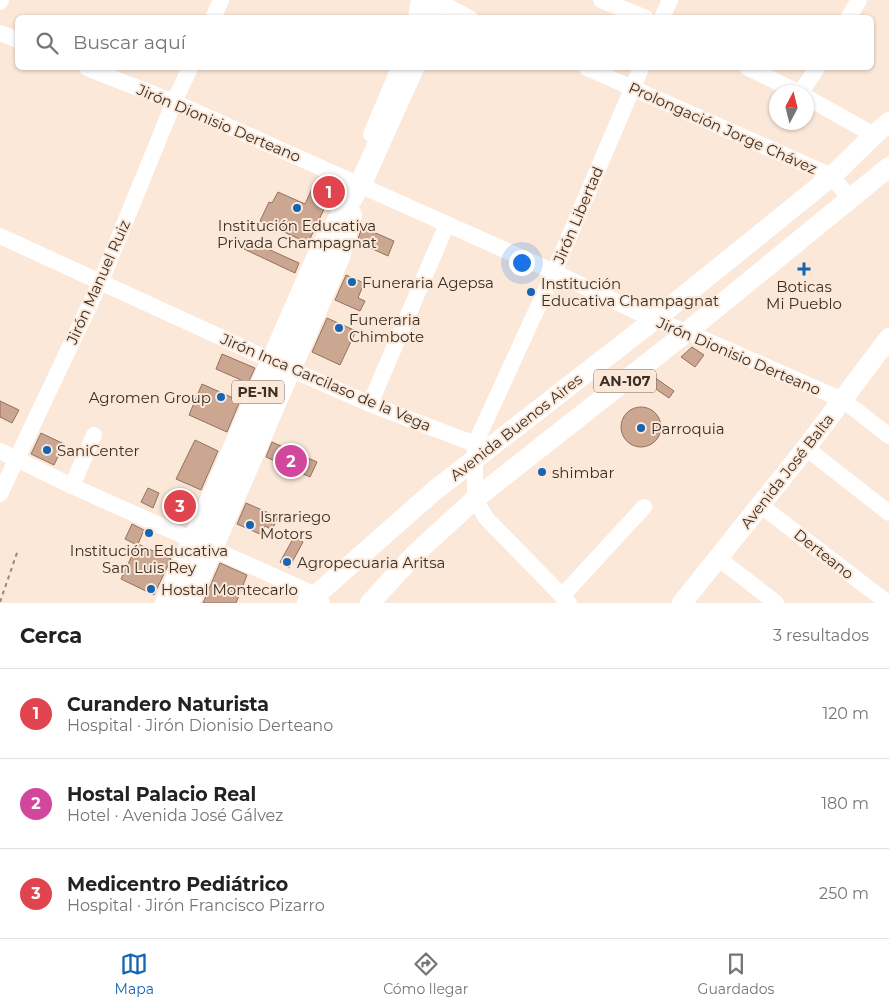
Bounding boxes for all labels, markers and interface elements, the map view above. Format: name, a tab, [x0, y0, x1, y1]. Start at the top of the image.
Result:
search box	[15, 15, 874, 70]
icon: search	[33, 29, 61, 57]
text: Buscar aquí	[73, 31, 186, 54]
street label: Prolongación Jorge Chávez	[626, 78, 820, 178]
street label: Jirón Dionisio Derteano	[133, 79, 304, 166]
north arrow	[769, 85, 814, 130]
street label: Jirón Libertad	[549, 163, 607, 267]
pin: 1	[313, 173, 345, 211]
marker: Institución Educativa Privada Champagnat	[291, 202, 303, 214]
place label: Institución Educativa Privada Champagnat	[217, 216, 377, 252]
street label: Jirón Manuel Ruiz	[62, 217, 134, 348]
your location	[509, 250, 535, 276]
marker: Boticas Mi Pueblo	[798, 263, 810, 275]
place label: Funeraria Agepsa	[362, 273, 494, 292]
place label: Institución Educativa Champagnat	[541, 274, 719, 310]
marker: Funeraria Agepsa	[346, 276, 358, 288]
place label: Boticas Mi Pueblo	[766, 277, 842, 313]
marker: Institución Educativa Champagnat	[525, 286, 537, 298]
place label: Funeraria Chimbote	[349, 310, 424, 346]
street label: Jirón Dionisio Derteano	[653, 312, 824, 399]
marker: Funeraria Chimbote	[333, 322, 345, 334]
street label: Jirón Inca Garcilaso de la Vega	[217, 329, 434, 435]
street label: Avenida Buenos Aires	[446, 369, 586, 485]
road number: AN-107	[594, 370, 656, 392]
road number: PE-1N	[232, 381, 284, 404]
place label: Agromen Group	[89, 388, 211, 407]
marker: Agromen Group	[215, 391, 227, 403]
street label: Avenida José Balta	[736, 410, 838, 532]
place label: Parroquia	[651, 419, 725, 438]
marker: Parroquia	[635, 422, 647, 434]
place label: SaniCenter	[57, 441, 140, 460]
pin: 2	[275, 442, 307, 480]
marker: SaniCenter	[41, 444, 53, 456]
place label: shimbar	[552, 463, 614, 482]
marker: shimbar	[536, 466, 548, 478]
pin: 3	[164, 487, 196, 525]
place label: Isrrariego Motors	[260, 507, 331, 543]
marker: Isrrariego Motors	[244, 519, 256, 531]
street label: Derteano	[790, 525, 858, 583]
marker: Institución Educativa San Luis Rey	[143, 527, 155, 539]
place label: Institución Educativa San Luis Rey	[70, 541, 228, 577]
place label: Agropecuaria Aritsa	[297, 553, 445, 572]
marker: Agropecuaria Aritsa	[281, 556, 293, 568]
place label: Hostal Montecarlo	[161, 580, 298, 599]
marker: Hostal Montecarlo	[145, 583, 157, 595]
text: Cerca	[20, 623, 82, 648]
text: 3 resultados	[773, 626, 869, 645]
text: Curandero Naturista	[67, 693, 269, 716]
text: 1	[33, 704, 39, 723]
text: 120 m	[822, 704, 869, 723]
text: Hospital · Jirón Dionisio Derteano	[67, 716, 333, 735]
text: Hostal Palacio Real	[67, 783, 256, 806]
text: 2	[31, 794, 41, 813]
text: 180 m	[821, 794, 869, 813]
text: Hotel · Avenida José Gálvez	[67, 806, 283, 825]
text: Medicentro Pediátrico	[67, 873, 288, 896]
text: 3	[31, 884, 41, 903]
text: 250 m	[819, 884, 869, 903]
text: Hospital · Jirón Francisco Pizarro	[67, 896, 325, 915]
tab: Mapa	[115, 950, 154, 998]
tab: Cómo llegar	[383, 950, 468, 998]
tab: Guardados	[698, 950, 774, 998]

